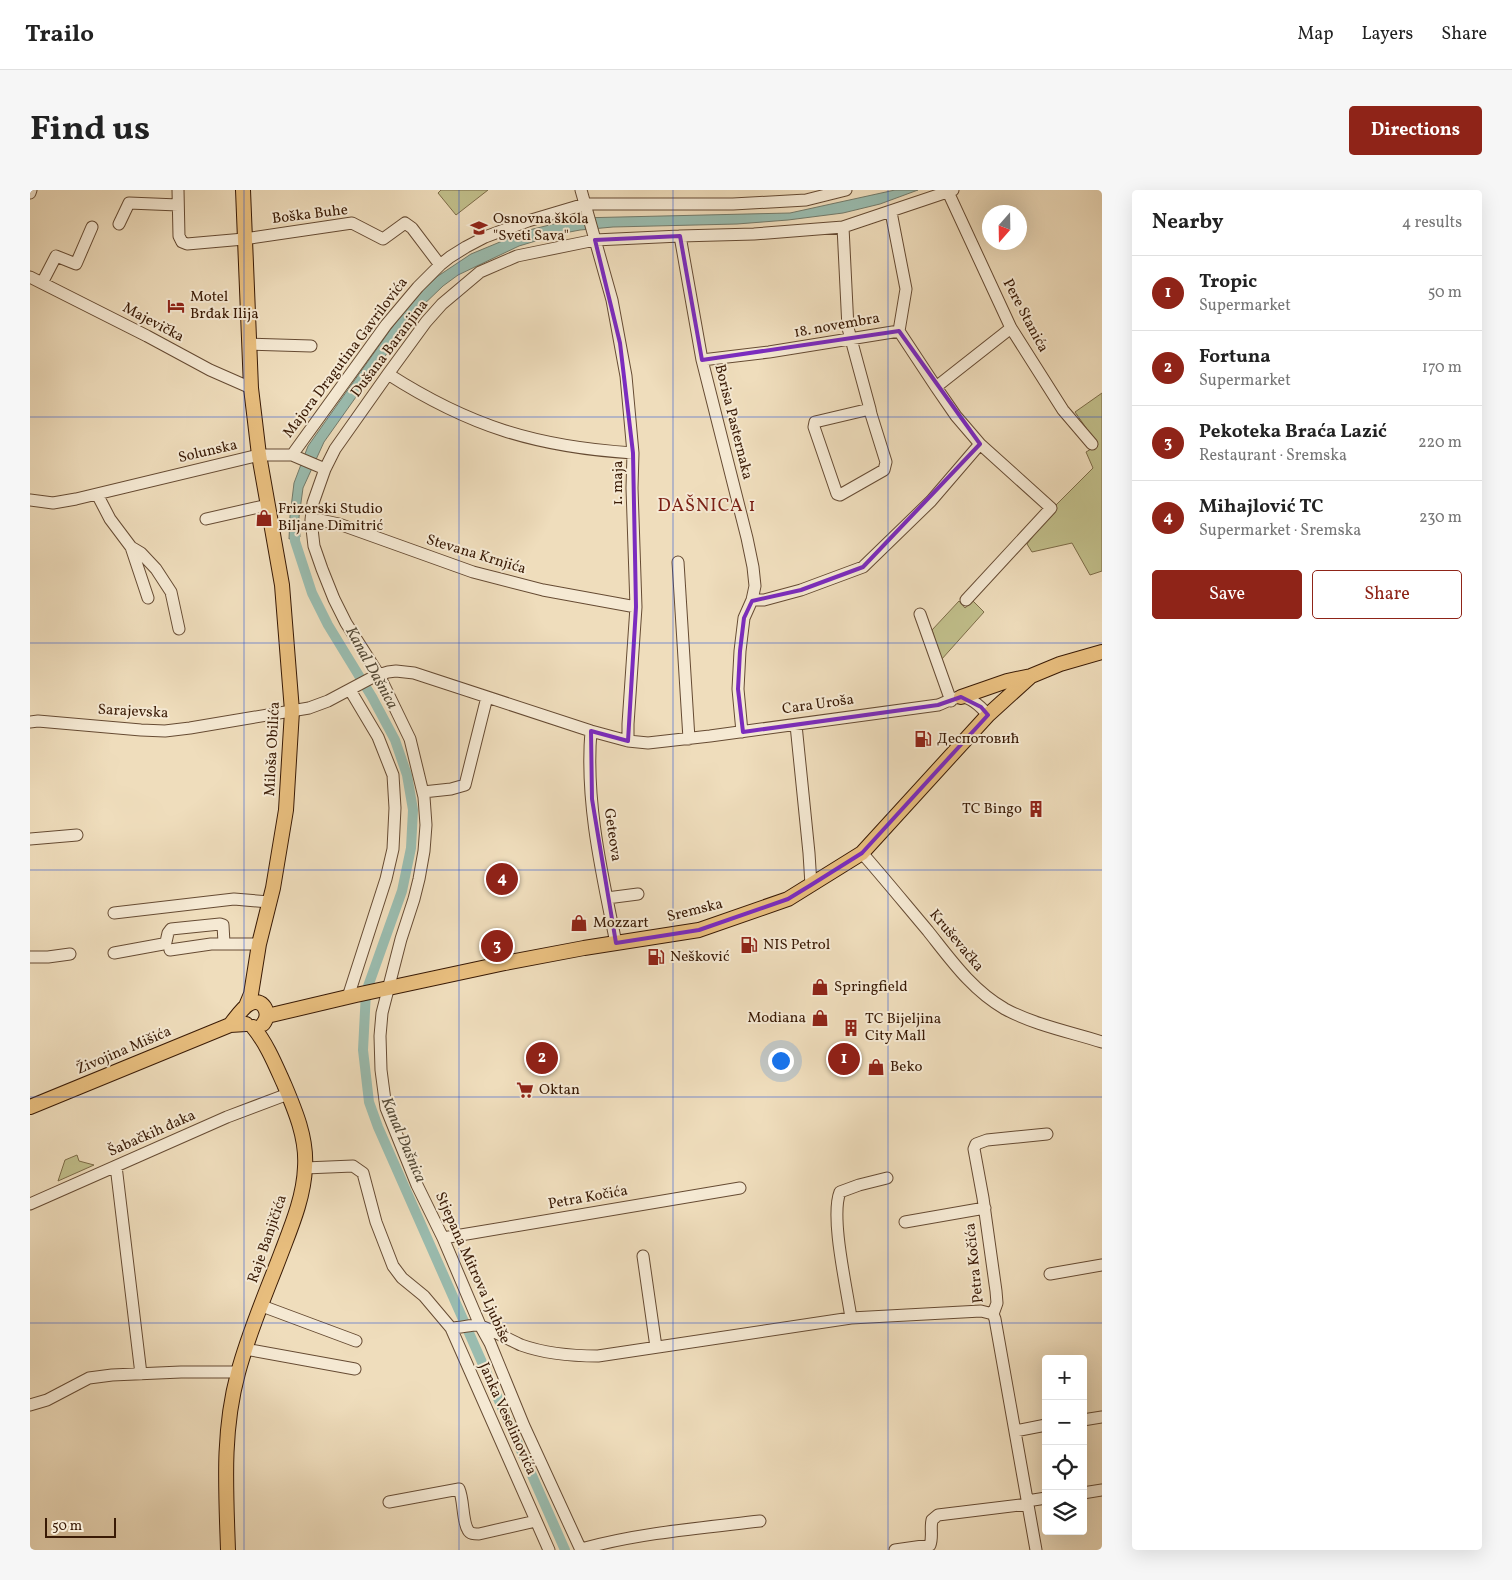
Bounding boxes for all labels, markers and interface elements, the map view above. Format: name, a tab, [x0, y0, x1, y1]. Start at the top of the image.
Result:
text: Trailo	[25, 18, 94, 52]
text: Map	[1297, 22, 1333, 47]
text: Layers	[1361, 22, 1413, 47]
text: Share	[1441, 22, 1487, 47]
text: Find us	[30, 106, 150, 154]
button: Directions	[1349, 106, 1482, 155]
street label: Boška Buhe	[271, 200, 349, 230]
north arrow	[982, 205, 1027, 250]
text: Nearby	[1152, 208, 1223, 237]
place label: Osnovna škola "Sveti Sava"	[493, 209, 589, 247]
text: 4 results	[1402, 212, 1462, 234]
school or university icon: Osnovna škola "Sveti Sava"	[469, 218, 489, 238]
text: Tropic	[1199, 269, 1257, 295]
street label: Majora Dragutina Gavrilovića	[279, 273, 413, 443]
street label: Pere Stanića	[997, 275, 1053, 357]
text: 1	[1165, 282, 1171, 304]
text: 50 m	[1428, 282, 1462, 304]
place label: Motel Brđak Ilija	[190, 287, 259, 325]
text: Supermarket	[1199, 295, 1291, 317]
hotel icon: Motel Brđak Ilija	[166, 296, 186, 316]
street label: Dušana Baranjina	[346, 296, 434, 402]
street label: Majevička	[118, 298, 188, 348]
street label: 18. novembra	[792, 308, 882, 344]
text: Fortuna	[1199, 344, 1271, 370]
text: 2	[1164, 357, 1172, 379]
text: 170 m	[1422, 357, 1462, 379]
street label: Borisa Pasternaka	[709, 362, 757, 482]
text: Supermarket	[1199, 370, 1291, 392]
text: Pekoteka Braća Lazić	[1199, 419, 1387, 445]
text: 3	[1164, 432, 1172, 454]
text: 220 m	[1418, 432, 1462, 454]
street label: Solunska	[176, 435, 240, 469]
text: Restaurant · Sremska	[1199, 445, 1347, 467]
street label: 1. maja	[608, 461, 629, 505]
district label: DAŠNICA 1	[658, 494, 756, 519]
text: Mihajlović TC	[1199, 494, 1324, 520]
place label: Frizerski Studio Biljane Dimitrić	[278, 499, 383, 537]
text: 4	[1163, 507, 1173, 529]
text: 230 m	[1419, 507, 1462, 529]
shop icon: Frizerski Studio Biljane Dimitrić	[254, 508, 274, 528]
text: Supermarket · Sremska	[1199, 520, 1361, 542]
street label: Stevana Krnjića	[423, 530, 529, 580]
button: Save	[1152, 570, 1302, 619]
button: Share	[1312, 570, 1462, 619]
water label: Kanal Dašnica	[339, 623, 403, 714]
street label: Cara Uroša	[781, 690, 855, 720]
street label: Sarajevska	[97, 700, 169, 724]
street label: Miloša Obilića	[260, 701, 286, 797]
fuel station icon: Деспотовић	[913, 729, 933, 749]
place label: Деспотовић	[937, 729, 1020, 750]
place label: TC Bingo	[962, 799, 1022, 820]
building icon: TC Bingo	[1026, 799, 1046, 819]
street label: Geteova	[598, 807, 626, 863]
pin: 4	[486, 860, 518, 898]
street label: Sremska	[665, 894, 725, 928]
street label: Kruševačka	[924, 905, 988, 977]
shop icon: Mozzart	[569, 913, 589, 933]
place label: Mozzart	[593, 913, 649, 934]
pin: 3	[481, 927, 513, 965]
fuel station icon: NIS Petrol	[739, 935, 759, 955]
place label: NIS Petrol	[763, 935, 830, 956]
fuel station icon: Nešković	[646, 947, 666, 967]
place label: Nešković	[670, 947, 730, 968]
shop icon: Springfield	[810, 977, 830, 997]
place label: Springfield	[834, 977, 908, 998]
place label: Modiana	[747, 1008, 806, 1029]
shop icon: Modiana	[810, 1008, 830, 1028]
place label: TC Bijeljina City Mall	[865, 1009, 941, 1047]
building icon: TC Bijeljina City Mall	[841, 1018, 861, 1038]
street label: Živojina Mišića	[73, 1022, 175, 1080]
pin: 2	[526, 1039, 558, 1077]
pin: 1	[828, 1040, 860, 1078]
your location	[768, 1048, 794, 1074]
shop icon: Beko	[866, 1057, 886, 1077]
place label: Beko	[890, 1057, 922, 1078]
supermarket icon: Oktan	[515, 1080, 535, 1100]
place label: Oktan	[539, 1080, 580, 1101]
water label: Kanal Dašnica	[375, 1094, 431, 1187]
street label: Šabačkih đaka	[105, 1105, 199, 1163]
street label: Petra Kočića	[547, 1181, 629, 1215]
street label: Stjepana Mitrova Ljubiše	[429, 1189, 515, 1347]
street label: Raje Banjičića	[243, 1192, 293, 1286]
street label: Petra Kočića	[960, 1222, 990, 1304]
map controls	[1042, 1355, 1087, 1535]
button: +	[1042, 1355, 1087, 1400]
street label: Janka Veselinovića	[473, 1359, 541, 1479]
button: −	[1042, 1400, 1087, 1445]
button: locate	[1042, 1445, 1087, 1490]
button: layers	[1042, 1490, 1087, 1535]
scale bar	[45, 1515, 116, 1538]
text: 50 m	[52, 1517, 82, 1536]

